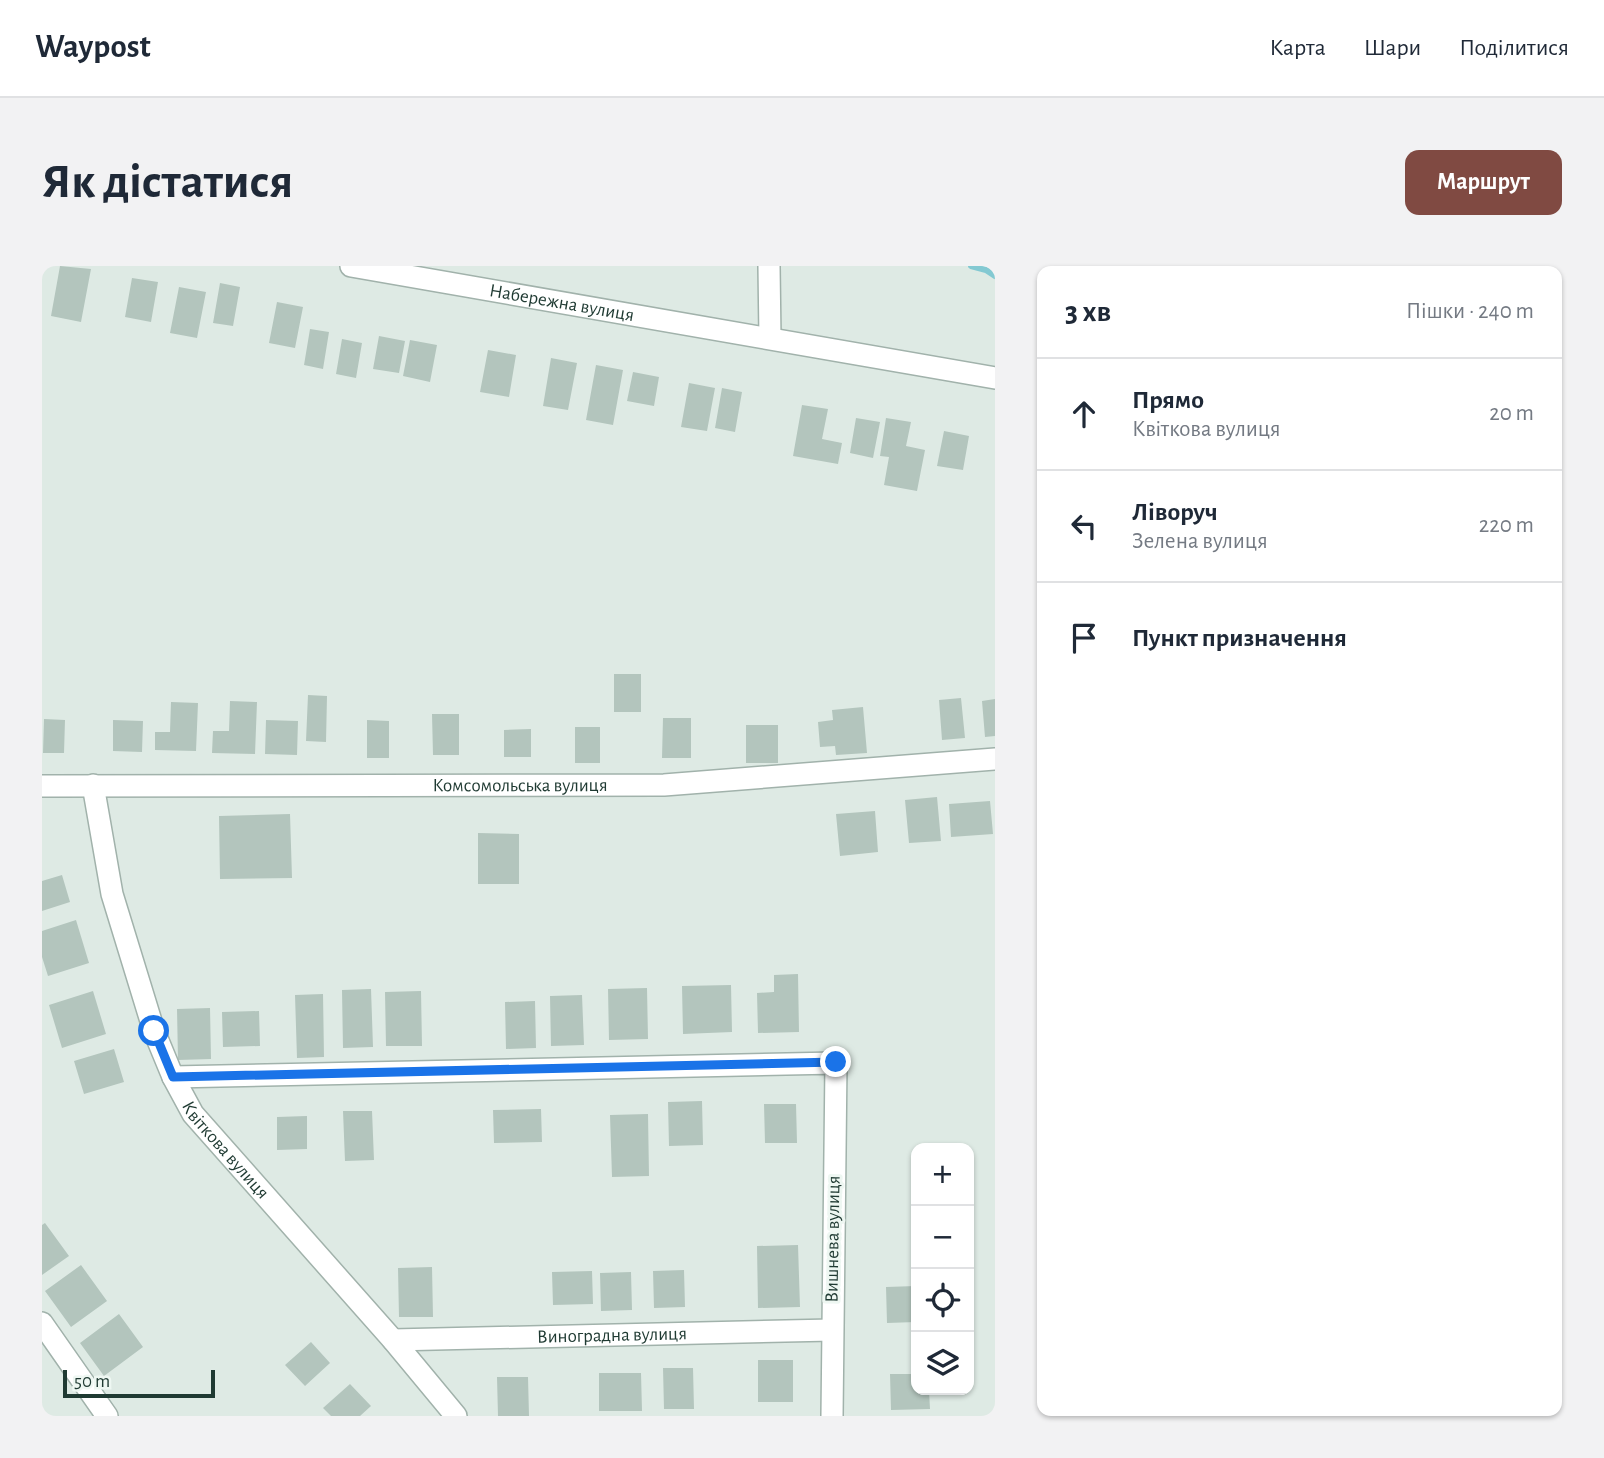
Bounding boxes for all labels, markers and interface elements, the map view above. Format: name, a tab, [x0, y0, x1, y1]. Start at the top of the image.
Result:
text: Waypost	[35, 31, 151, 64]
text: Карта	[1269, 36, 1326, 60]
text: Шари	[1364, 36, 1421, 60]
text: Поділитися	[1459, 36, 1569, 60]
button: Маршрут	[1405, 150, 1562, 215]
text: Як дістатися	[42, 158, 293, 207]
street label: Набережна вулиця	[488, 281, 636, 325]
text: 3 хв	[1065, 297, 1111, 327]
text: Пішки · 240 m	[1406, 300, 1534, 323]
text: Прямо	[1132, 387, 1204, 413]
icon: ahead	[1065, 395, 1103, 433]
text: 20 m	[1489, 402, 1534, 425]
text: Квіткова вулиця	[1132, 418, 1281, 441]
text: Ліворуч	[1132, 499, 1218, 525]
icon: left	[1065, 507, 1103, 545]
text: 220 m	[1479, 514, 1534, 537]
text: Зелена вулиця	[1132, 530, 1268, 553]
icon: arrive	[1065, 619, 1103, 657]
text: Пункт призначення	[1132, 625, 1347, 651]
street label: Комсомольська вулиця	[432, 776, 608, 795]
route start	[138, 1015, 169, 1046]
route end	[820, 1046, 851, 1077]
street label: Квіткова вулиця	[178, 1098, 273, 1202]
map controls	[911, 1143, 974, 1395]
button: +	[911, 1143, 974, 1206]
street label: Вишнева вулиця	[822, 1175, 844, 1303]
button: −	[911, 1206, 974, 1269]
button: locate	[911, 1269, 974, 1332]
street label: Виноградна вулиця	[537, 1324, 687, 1346]
button: layers	[911, 1332, 974, 1395]
scale bar	[63, 1367, 215, 1399]
text: 50 m	[74, 1372, 110, 1391]

